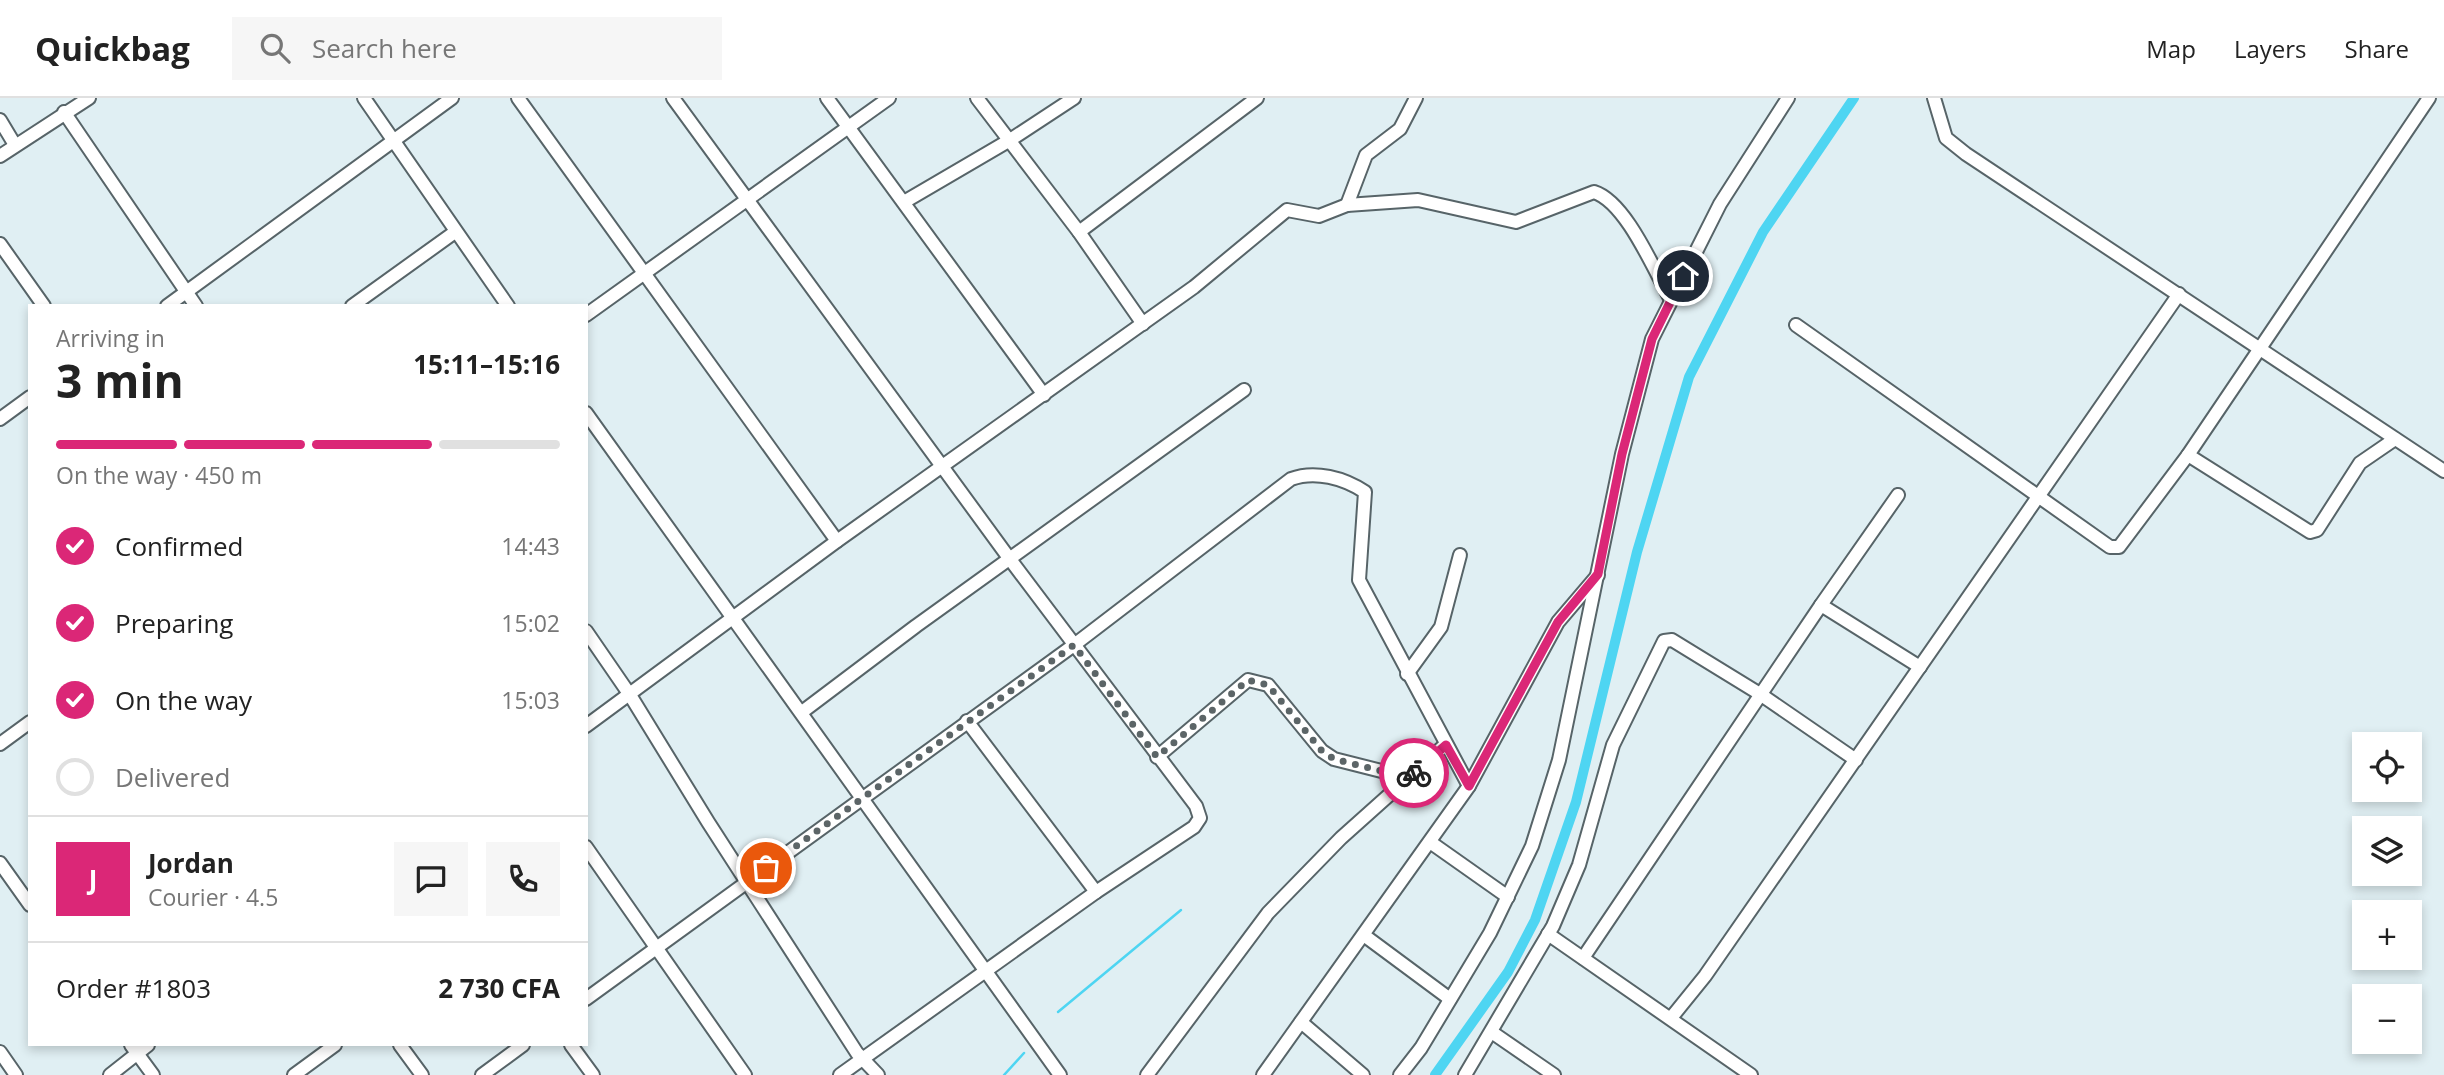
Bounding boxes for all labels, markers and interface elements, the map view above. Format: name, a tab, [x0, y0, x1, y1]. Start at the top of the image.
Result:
search box	[232, 17, 722, 80]
text: Quickbag	[35, 26, 190, 71]
icon: search	[256, 29, 294, 67]
text: Search here	[312, 30, 457, 66]
text: Map	[2146, 32, 2196, 65]
text: Layers	[2234, 32, 2307, 65]
text: Share	[2345, 32, 2409, 65]
pin	[1653, 246, 1713, 306]
icon: home	[1664, 257, 1702, 295]
text: Arriving in	[56, 322, 165, 354]
text: 15:11–15:16	[413, 346, 560, 382]
text: 3 min	[56, 349, 184, 411]
text: On the way · 450 m	[56, 459, 262, 491]
icon: check	[56, 527, 94, 565]
text: Confirmed	[115, 528, 243, 564]
text: 14:43	[501, 530, 560, 562]
icon: check	[56, 604, 94, 642]
text: Preparing	[115, 605, 233, 641]
text: 15:02	[501, 607, 560, 639]
icon: check	[56, 681, 94, 719]
text: On the way	[115, 682, 252, 718]
text: 15:03	[501, 684, 560, 716]
map controls	[2352, 732, 2422, 1054]
button: locate	[2352, 732, 2422, 802]
courier	[1379, 738, 1449, 808]
icon: bike	[1395, 754, 1433, 792]
text: Delivered	[115, 759, 230, 795]
button: layers	[2352, 816, 2422, 886]
pin	[736, 838, 796, 898]
button: chat	[394, 842, 468, 916]
button: phone	[486, 842, 560, 916]
text: Jordan	[148, 845, 234, 881]
icon: bag	[747, 849, 785, 887]
text: J	[89, 861, 97, 897]
text: Courier · 4.5	[148, 881, 278, 913]
button: +	[2352, 900, 2422, 970]
text: Order #1803	[56, 970, 211, 1006]
text: 2 730 CFA	[438, 970, 560, 1006]
button: −	[2352, 984, 2422, 1054]

